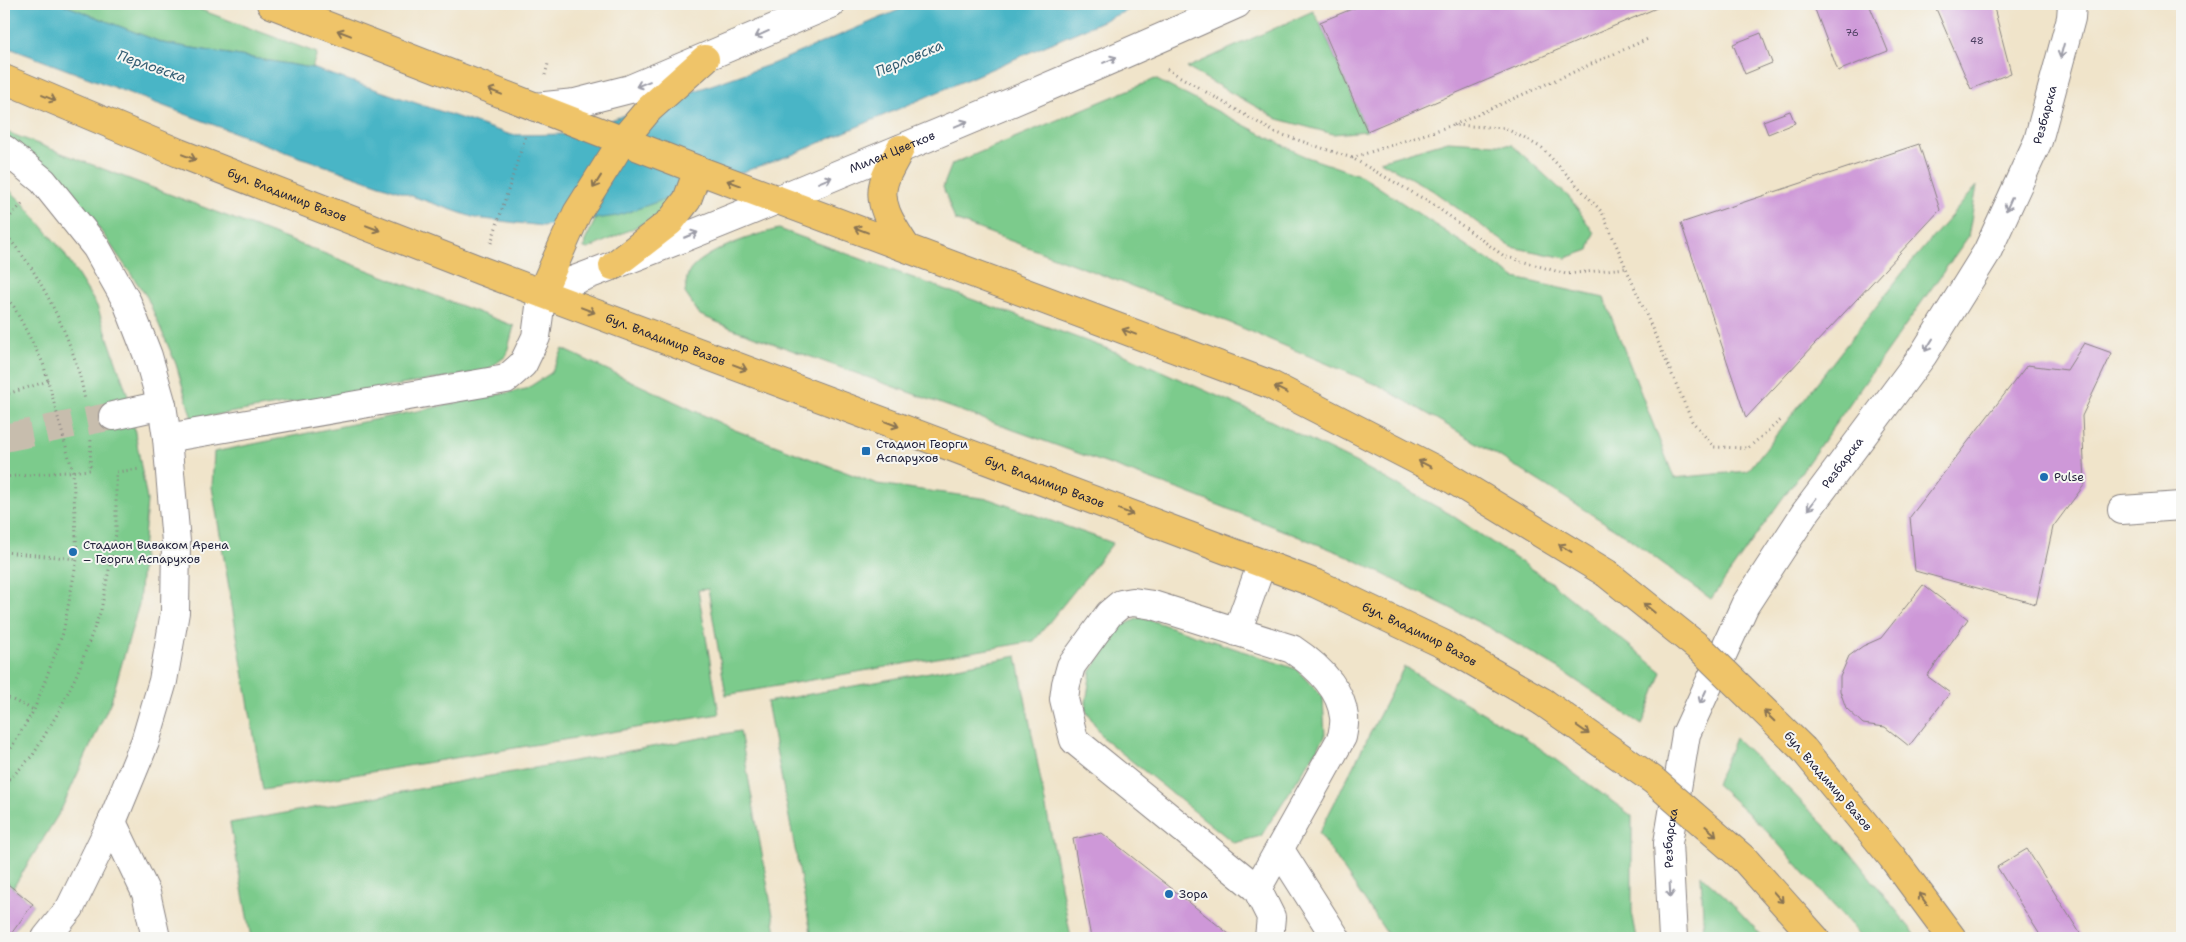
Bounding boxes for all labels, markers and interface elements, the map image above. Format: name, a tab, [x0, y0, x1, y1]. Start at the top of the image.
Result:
house number: 76	[1845, 26, 1859, 39]
one-way arrow	[337, 27, 352, 37]
one-way arrow	[755, 29, 770, 39]
house number: 48	[1970, 34, 1984, 47]
water label: Перловска	[872, 36, 946, 80]
one-way arrow	[2056, 43, 2066, 59]
water label: Перловска	[115, 46, 189, 86]
one-way arrow	[1102, 55, 1117, 65]
one-way arrow	[636, 80, 651, 89]
street label: Резбарска	[2029, 83, 2061, 146]
one-way arrow	[488, 87, 503, 96]
one-way arrow	[41, 94, 56, 104]
one-way arrow	[953, 118, 968, 127]
street label: Милен Цветков	[847, 127, 937, 177]
one-way arrow	[181, 153, 196, 162]
street label: бул. Владимир Вазов	[225, 165, 349, 226]
one-way arrow	[591, 174, 601, 188]
one-way arrow	[817, 175, 832, 185]
one-way arrow	[727, 178, 742, 187]
one-way arrow	[2004, 196, 2013, 211]
one-way arrow	[364, 224, 380, 233]
one-way arrow	[853, 225, 869, 234]
one-way arrow	[683, 230, 698, 239]
one-way arrow	[580, 306, 595, 315]
street label: бул. Владимир Вазов	[603, 310, 728, 369]
one-way arrow	[1122, 326, 1137, 336]
one-way arrow	[1923, 338, 1933, 352]
one-way arrow	[731, 363, 747, 372]
one-way arrow	[1273, 385, 1288, 395]
one-way arrow	[884, 420, 899, 429]
street label: Резбарска	[1818, 433, 1867, 492]
place label: Стадион Георги Аспарухов	[876, 436, 968, 466]
marker: Стадион Георги Аспарухов	[860, 445, 872, 457]
street label: бул. Владимир Вазов	[982, 452, 1107, 512]
one-way arrow	[1418, 459, 1433, 468]
place label: Pulse	[2054, 469, 2084, 485]
marker: Pulse	[2038, 471, 2050, 483]
one-way arrow	[1806, 497, 1817, 510]
one-way arrow	[1118, 508, 1133, 517]
place label: Стадион Виваком Арена – Георги Аспарухов	[83, 537, 229, 567]
one-way arrow	[1558, 543, 1572, 553]
marker: Стадион Виваком Арена – Георги Аспарухов	[67, 546, 79, 558]
street label: бул. Владимир Вазов	[1359, 599, 1480, 670]
one-way arrow	[1642, 602, 1655, 613]
one-way arrow	[1697, 689, 1707, 704]
one-way arrow	[1763, 710, 1776, 722]
one-way arrow	[1576, 725, 1590, 735]
street label: бул. Владимир Вазов	[1780, 728, 1876, 834]
street label: Резбарска	[1660, 807, 1682, 869]
one-way arrow	[1704, 825, 1717, 836]
one-way arrow	[1666, 881, 1675, 897]
place label: Зора	[1179, 886, 1208, 902]
marker: Зора	[1163, 888, 1175, 900]
one-way arrow	[1772, 890, 1783, 903]
one-way arrow	[1918, 892, 1928, 906]

